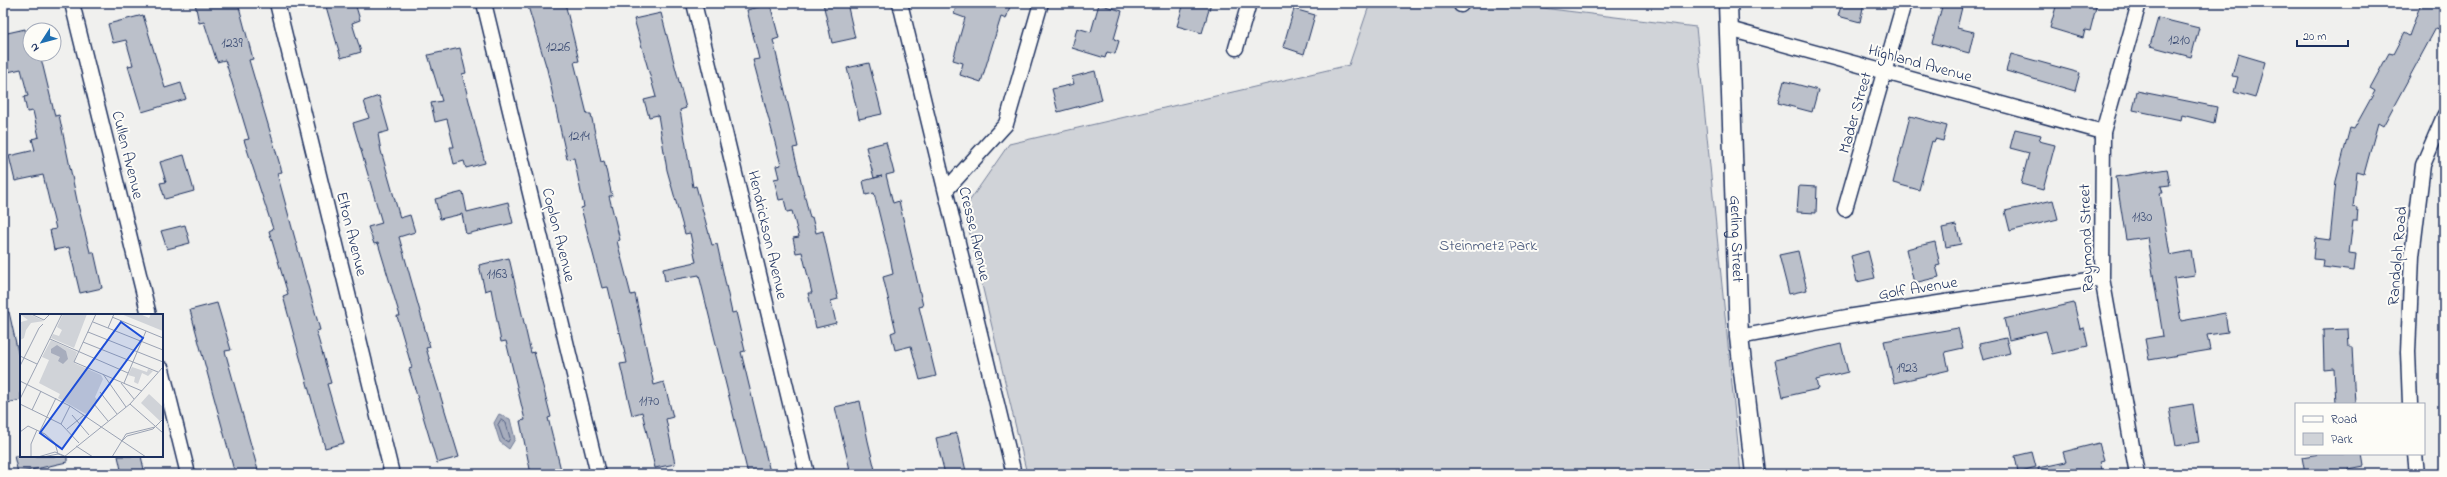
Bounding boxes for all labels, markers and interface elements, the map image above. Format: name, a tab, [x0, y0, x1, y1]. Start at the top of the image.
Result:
north arrow	[22, 22, 62, 62]
scale bar	[2297, 22, 2348, 48]
text: 20 m	[2303, 28, 2326, 46]
house number: 1210	[2168, 30, 2190, 51]
house number: 1239	[221, 33, 243, 54]
house number: 1226	[546, 37, 570, 58]
street label: Highland Avenue	[1866, 39, 1975, 90]
text: N	[26, 40, 43, 55]
street label: Mader Street	[1833, 69, 1879, 157]
street label: Cullen Avenue	[104, 108, 150, 202]
house number: 1214	[568, 126, 590, 147]
street label: Hendrickson Avenue	[741, 168, 794, 303]
street label: Raymond Street	[2073, 183, 2101, 293]
street label: Cresse Avenue	[951, 184, 997, 284]
street label: Coplon Avenue	[535, 185, 581, 285]
street label: Elton Avenue	[329, 189, 373, 279]
street label: Gerling Street	[1722, 195, 1749, 283]
street label: Randolph Road	[2382, 205, 2414, 307]
house number: 1130	[2132, 207, 2152, 228]
park label: Steinmetz Park	[1439, 234, 1538, 258]
house number: 1163	[487, 264, 508, 285]
street label: Golf Avenue	[1877, 271, 1960, 307]
inset map	[20, 314, 163, 457]
house number: 1923	[1896, 358, 1918, 379]
house number: 1170	[639, 391, 659, 412]
legend	[2295, 403, 2425, 455]
text: Road	[2331, 411, 2357, 429]
text: Park	[2331, 431, 2353, 449]

